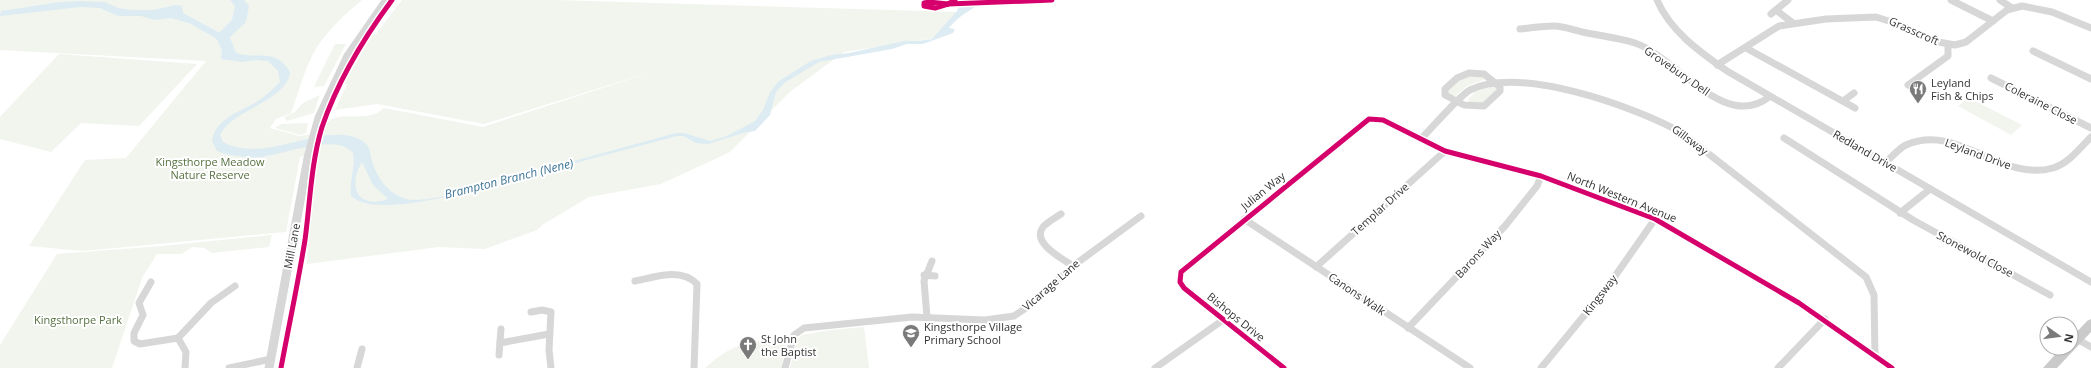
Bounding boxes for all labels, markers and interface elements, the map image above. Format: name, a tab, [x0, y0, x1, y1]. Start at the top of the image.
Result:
street label: Grasscroft	[1887, 13, 1942, 48]
street label: Grovebury Dell	[1642, 42, 1713, 99]
place label: Leyland Fish & Chips	[1931, 75, 1994, 103]
street label: Coleraine Close	[2002, 78, 2080, 127]
restaurant icon: Leyland Fish & Chips	[1908, 79, 1928, 104]
street label: Gillsway	[1669, 121, 1712, 158]
street label: Redland Drive	[1830, 126, 1900, 175]
street label: Leyland Drive	[1943, 135, 2013, 172]
park label: Kingsthorpe Meadow Nature Reserve	[155, 154, 265, 182]
water label: Brampton Branch (Nene)	[443, 154, 575, 203]
street label: Julian Way	[1237, 168, 1288, 214]
street label: North Western Avenue	[1565, 168, 1679, 225]
street label: Templar Drive	[1348, 179, 1412, 238]
street label: Mill Lane	[280, 222, 303, 270]
street label: Barons Way	[1451, 226, 1504, 281]
street label: Stonewold Close	[1934, 227, 2016, 280]
street label: Vicarage Lane	[1019, 256, 1082, 314]
street label: Canons Walk	[1326, 269, 1389, 318]
street label: Kingsway	[1579, 271, 1620, 318]
street label: Bishops Drive	[1204, 289, 1268, 345]
park label: Kingsthorpe Park	[34, 312, 122, 327]
north arrow	[2039, 316, 2079, 356]
place label: Kingsthorpe Village Primary School	[924, 319, 1022, 347]
school or university icon: Kingsthorpe Village Primary School	[901, 323, 921, 348]
place label: St John the Baptist	[761, 331, 817, 359]
text: N	[2061, 332, 2078, 345]
church icon: St John the Baptist	[738, 335, 758, 360]

